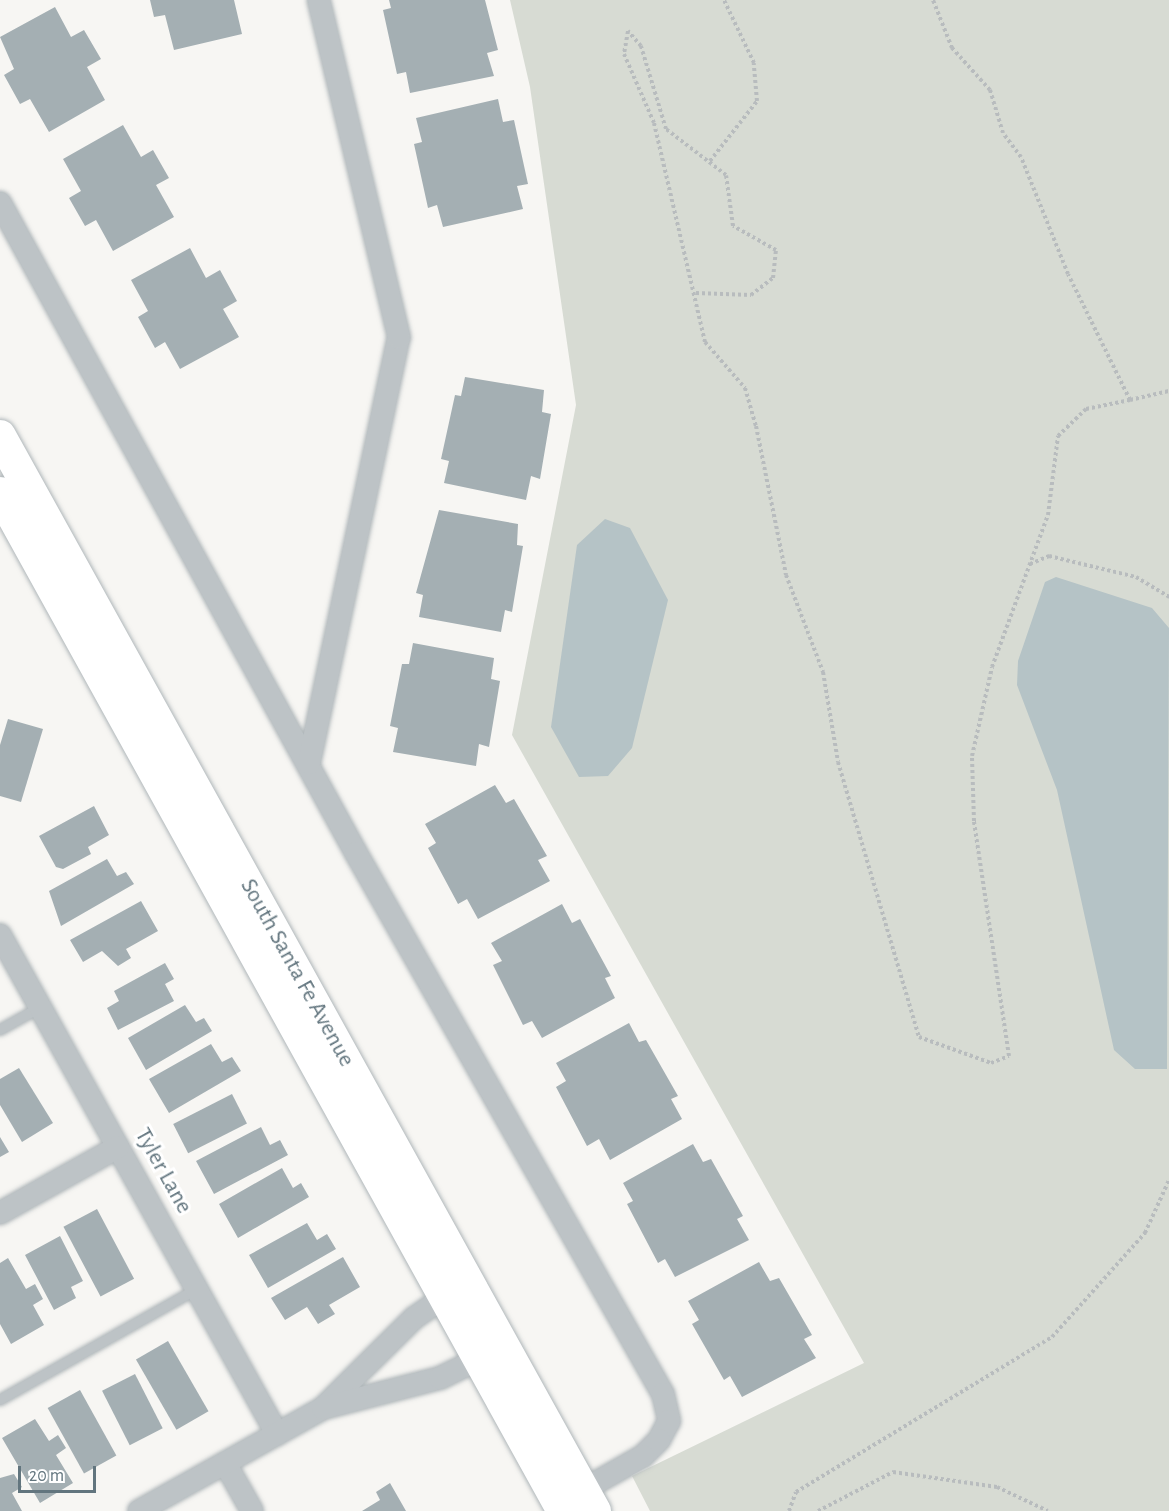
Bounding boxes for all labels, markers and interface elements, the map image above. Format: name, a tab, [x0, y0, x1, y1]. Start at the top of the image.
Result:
street label: South Santa Fe Avenue	[233, 874, 361, 1072]
street label: Tyler Lane	[128, 1123, 198, 1219]
scale bar	[21, 1454, 99, 1492]
text: 20 m	[29, 1467, 64, 1485]

